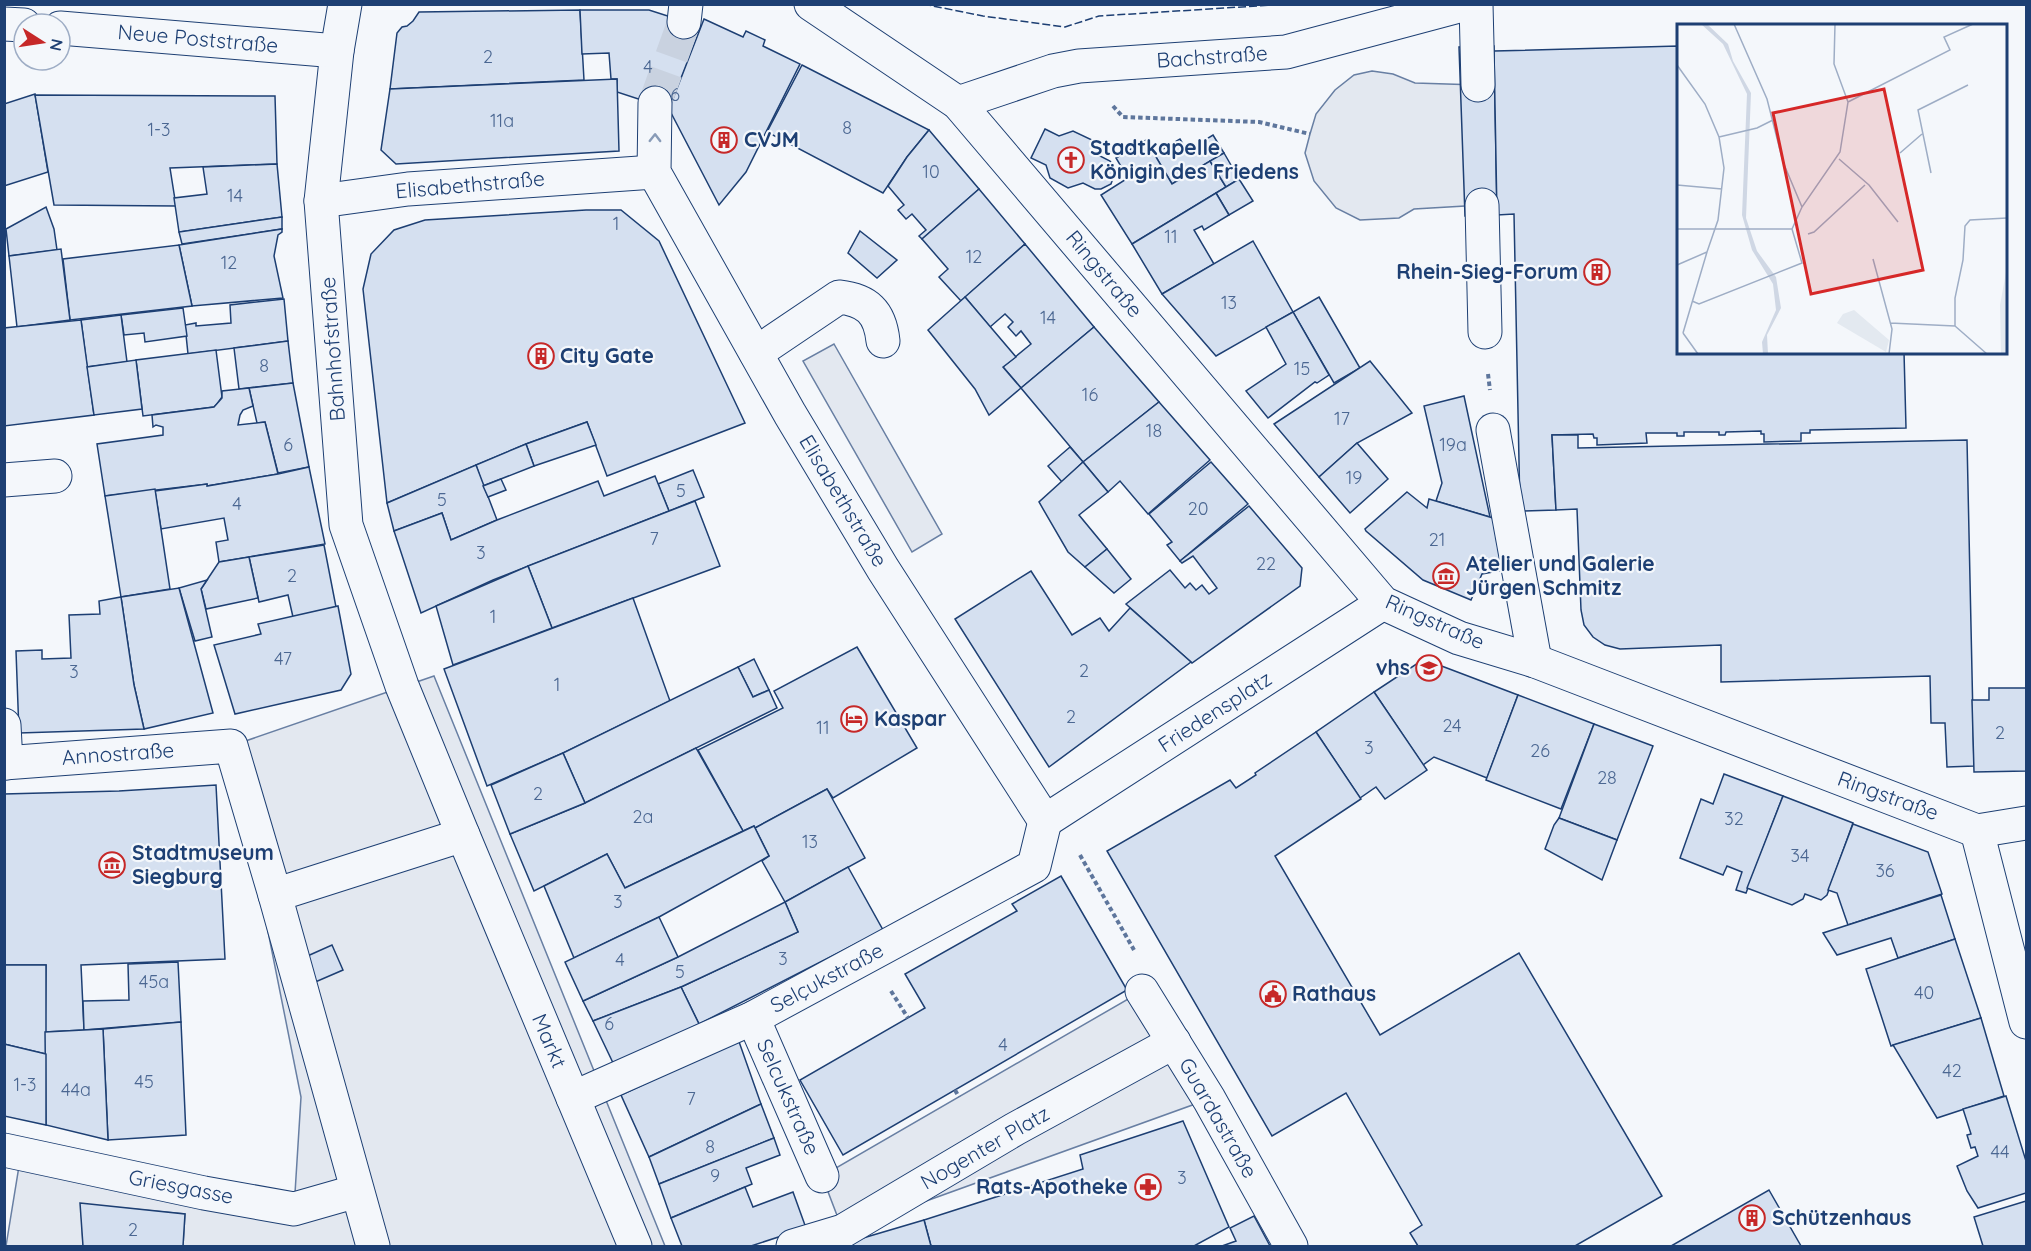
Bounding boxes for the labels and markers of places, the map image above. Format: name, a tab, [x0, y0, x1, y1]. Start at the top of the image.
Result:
building icon: CVJM	[709, 125, 739, 155]
place label: CVJM	[744, 126, 799, 152]
place label: Stadtkapelle Königin des Friedens	[1090, 134, 1299, 184]
church icon: Stadtkapelle Königin des Friedens	[1056, 145, 1086, 175]
building icon: Rhein-Sieg-Forum	[1582, 257, 1612, 287]
place label: Rhein-Sieg-Forum	[1396, 258, 1578, 284]
building icon: City Gate	[526, 341, 556, 371]
place label: City Gate	[560, 342, 654, 368]
place label: Atelier und Galerie Jürgen Schmitz	[1466, 550, 1655, 600]
museum icon: Atelier und Galerie Jürgen Schmitz	[1431, 561, 1461, 591]
school or university icon: vhs	[1414, 653, 1444, 683]
place label: vhs	[1376, 654, 1410, 680]
hotel icon: Kaspar	[839, 704, 869, 734]
place label: Kaspar	[874, 705, 947, 731]
place label: Stadtmuseum Siegburg	[132, 839, 274, 889]
museum icon: Stadtmuseum Siegburg	[97, 850, 127, 880]
public building icon: Rathaus	[1258, 979, 1288, 1009]
place label: Rathaus	[1292, 980, 1376, 1006]
pharmacy icon: Rats-Apotheke	[1133, 1172, 1163, 1202]
place label: Rats-Apotheke	[976, 1173, 1128, 1199]
building icon: Schützenhaus	[1737, 1203, 1767, 1233]
place label: Schützenhaus	[1772, 1204, 1911, 1230]

